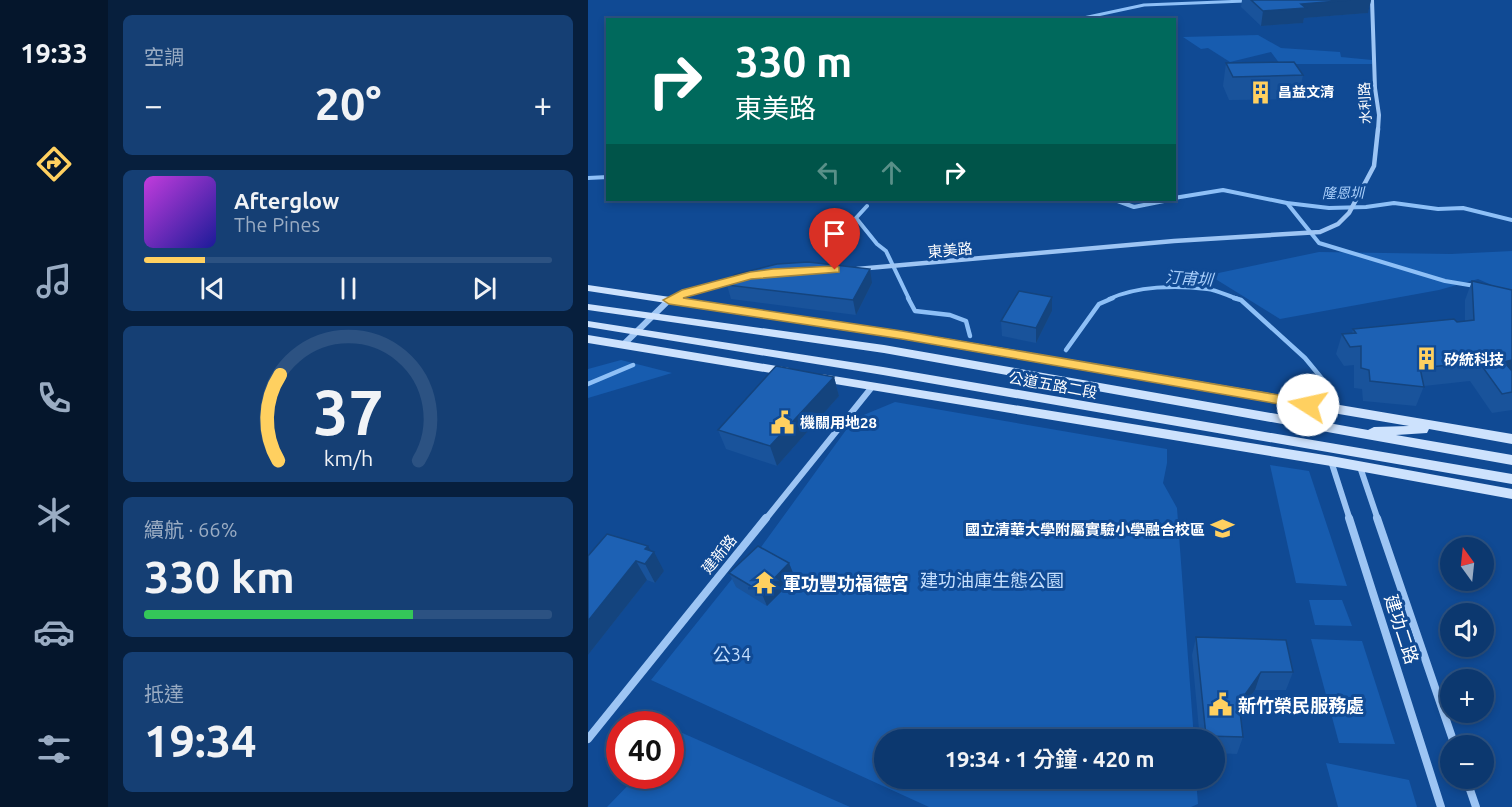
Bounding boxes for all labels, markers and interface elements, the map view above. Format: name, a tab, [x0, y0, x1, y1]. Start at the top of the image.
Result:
text: 19:33	[20, 38, 88, 68]
text: 330 m	[735, 38, 852, 85]
icon: right	[636, 42, 714, 120]
text: 空調	[144, 45, 184, 68]
text: 20°	[315, 78, 381, 129]
building icon: 昌益文清	[1247, 79, 1273, 105]
street label: 水利路	[1356, 82, 1374, 124]
place label: 昌益文清	[1278, 84, 1334, 100]
text: −	[144, 86, 163, 123]
text: +	[533, 86, 552, 123]
text: 東美路	[735, 93, 816, 123]
icon: directions	[33, 143, 75, 185]
icon: left	[812, 156, 845, 189]
icon: ahead	[875, 156, 908, 189]
icon: right	[938, 156, 971, 189]
water label: 隆恩圳	[1322, 185, 1366, 201]
text: Afterglow	[234, 188, 339, 213]
pin	[809, 208, 860, 270]
text: The Pines	[234, 213, 320, 236]
icon: arrive	[818, 217, 851, 250]
street label: 東美路	[927, 240, 973, 260]
icon: music	[33, 260, 75, 302]
water label: 汀甫圳	[1164, 267, 1216, 289]
icon: previous	[196, 272, 229, 305]
icon: pause	[332, 272, 365, 305]
icon: next	[468, 272, 501, 305]
building icon: 矽統科技	[1413, 346, 1439, 372]
place label: 矽統科技	[1444, 351, 1504, 368]
street label: 公道五路二段	[1007, 369, 1099, 401]
position arrow	[1276, 373, 1340, 437]
icon: phone	[33, 377, 75, 419]
text: 37	[313, 377, 383, 447]
public building icon: 機關用地28	[769, 409, 795, 435]
place label: 機關用地28	[800, 414, 877, 431]
text: km/h	[323, 446, 373, 470]
icon: climate	[33, 494, 75, 536]
school or university icon: 國立清華大學附屬實驗小學融合校區	[1210, 516, 1236, 542]
text: 續航 · 66%	[144, 518, 237, 541]
place label: 國立清華大學附屬實驗小學融合校區	[965, 521, 1205, 538]
street label: 建新路	[698, 531, 740, 577]
north arrow	[1440, 537, 1494, 591]
map controls	[1440, 537, 1494, 789]
text: 330 km	[144, 551, 295, 602]
temple icon: 軍功豐功福德宮	[752, 570, 778, 596]
park label: 建功油庫生態公園	[920, 570, 1064, 590]
place label: 軍功豐功福德宮	[783, 573, 909, 593]
street label: 建功二路	[1381, 592, 1423, 666]
button: sound	[1440, 603, 1494, 657]
icon: car	[33, 611, 75, 653]
park label: 公34	[713, 644, 751, 664]
button: +	[1440, 669, 1494, 723]
text: 抵達	[144, 682, 184, 705]
public building icon: 新竹榮民服務處	[1207, 692, 1233, 718]
place label: 新竹榮民服務處	[1238, 695, 1364, 715]
speed limit sign: 40	[606, 711, 684, 789]
text: 19:34	[144, 715, 257, 766]
icon: filters	[33, 728, 75, 770]
button: −	[1440, 735, 1494, 789]
text: 19:34 · 1 分鐘 · 420 m	[945, 746, 1154, 771]

